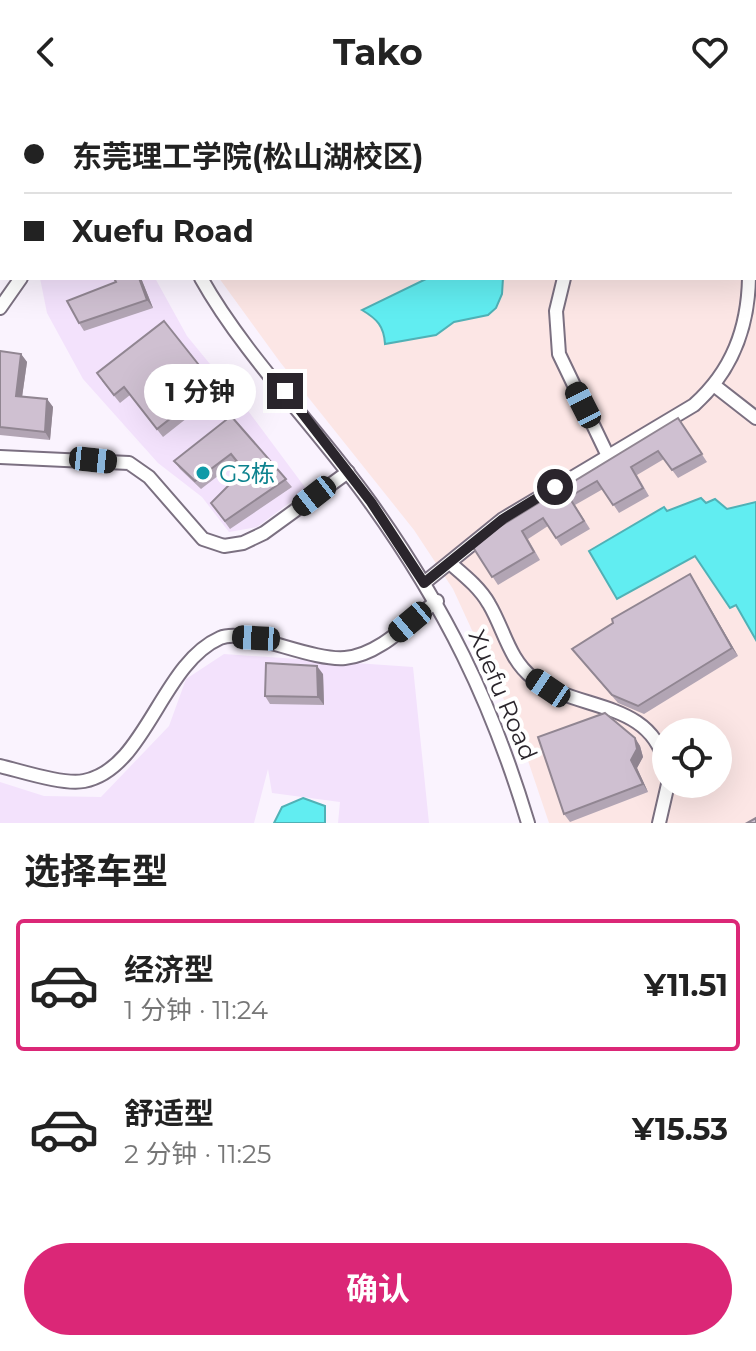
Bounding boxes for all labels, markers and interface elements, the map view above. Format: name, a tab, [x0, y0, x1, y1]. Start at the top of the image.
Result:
icon: back	[24, 30, 68, 74]
text: Tako	[333, 30, 423, 74]
icon: heart	[688, 30, 732, 74]
text: 东莞理工学院(松山湖校区)	[72, 138, 423, 175]
text: Xuefu Road	[72, 213, 254, 250]
callout: 1 分钟	[145, 363, 257, 419]
route end	[267, 373, 303, 409]
text: 1 分钟	[165, 376, 235, 408]
car	[561, 378, 605, 432]
car	[68, 446, 118, 474]
place label: G3栋	[219, 459, 275, 488]
marker: G3栋	[194, 464, 212, 482]
route start	[537, 469, 573, 505]
car	[288, 472, 340, 520]
car	[384, 597, 436, 647]
car	[231, 625, 281, 651]
street label: Xuefu Road	[462, 625, 544, 765]
car	[521, 665, 575, 711]
map controls	[652, 718, 732, 798]
button: locate	[652, 718, 732, 798]
text: 选择车型	[24, 849, 168, 893]
icon: car	[28, 949, 100, 1021]
text: 经济型	[124, 951, 214, 988]
text: ¥11.51	[644, 967, 728, 1004]
text: 1 分钟 · 11:24	[124, 994, 268, 1026]
icon: car	[28, 1093, 100, 1165]
text: 舒适型	[124, 1095, 214, 1132]
text: ¥15.53	[632, 1111, 728, 1148]
text: 2 分钟 · 11:25	[124, 1138, 272, 1170]
button: 确认	[24, 1243, 732, 1335]

